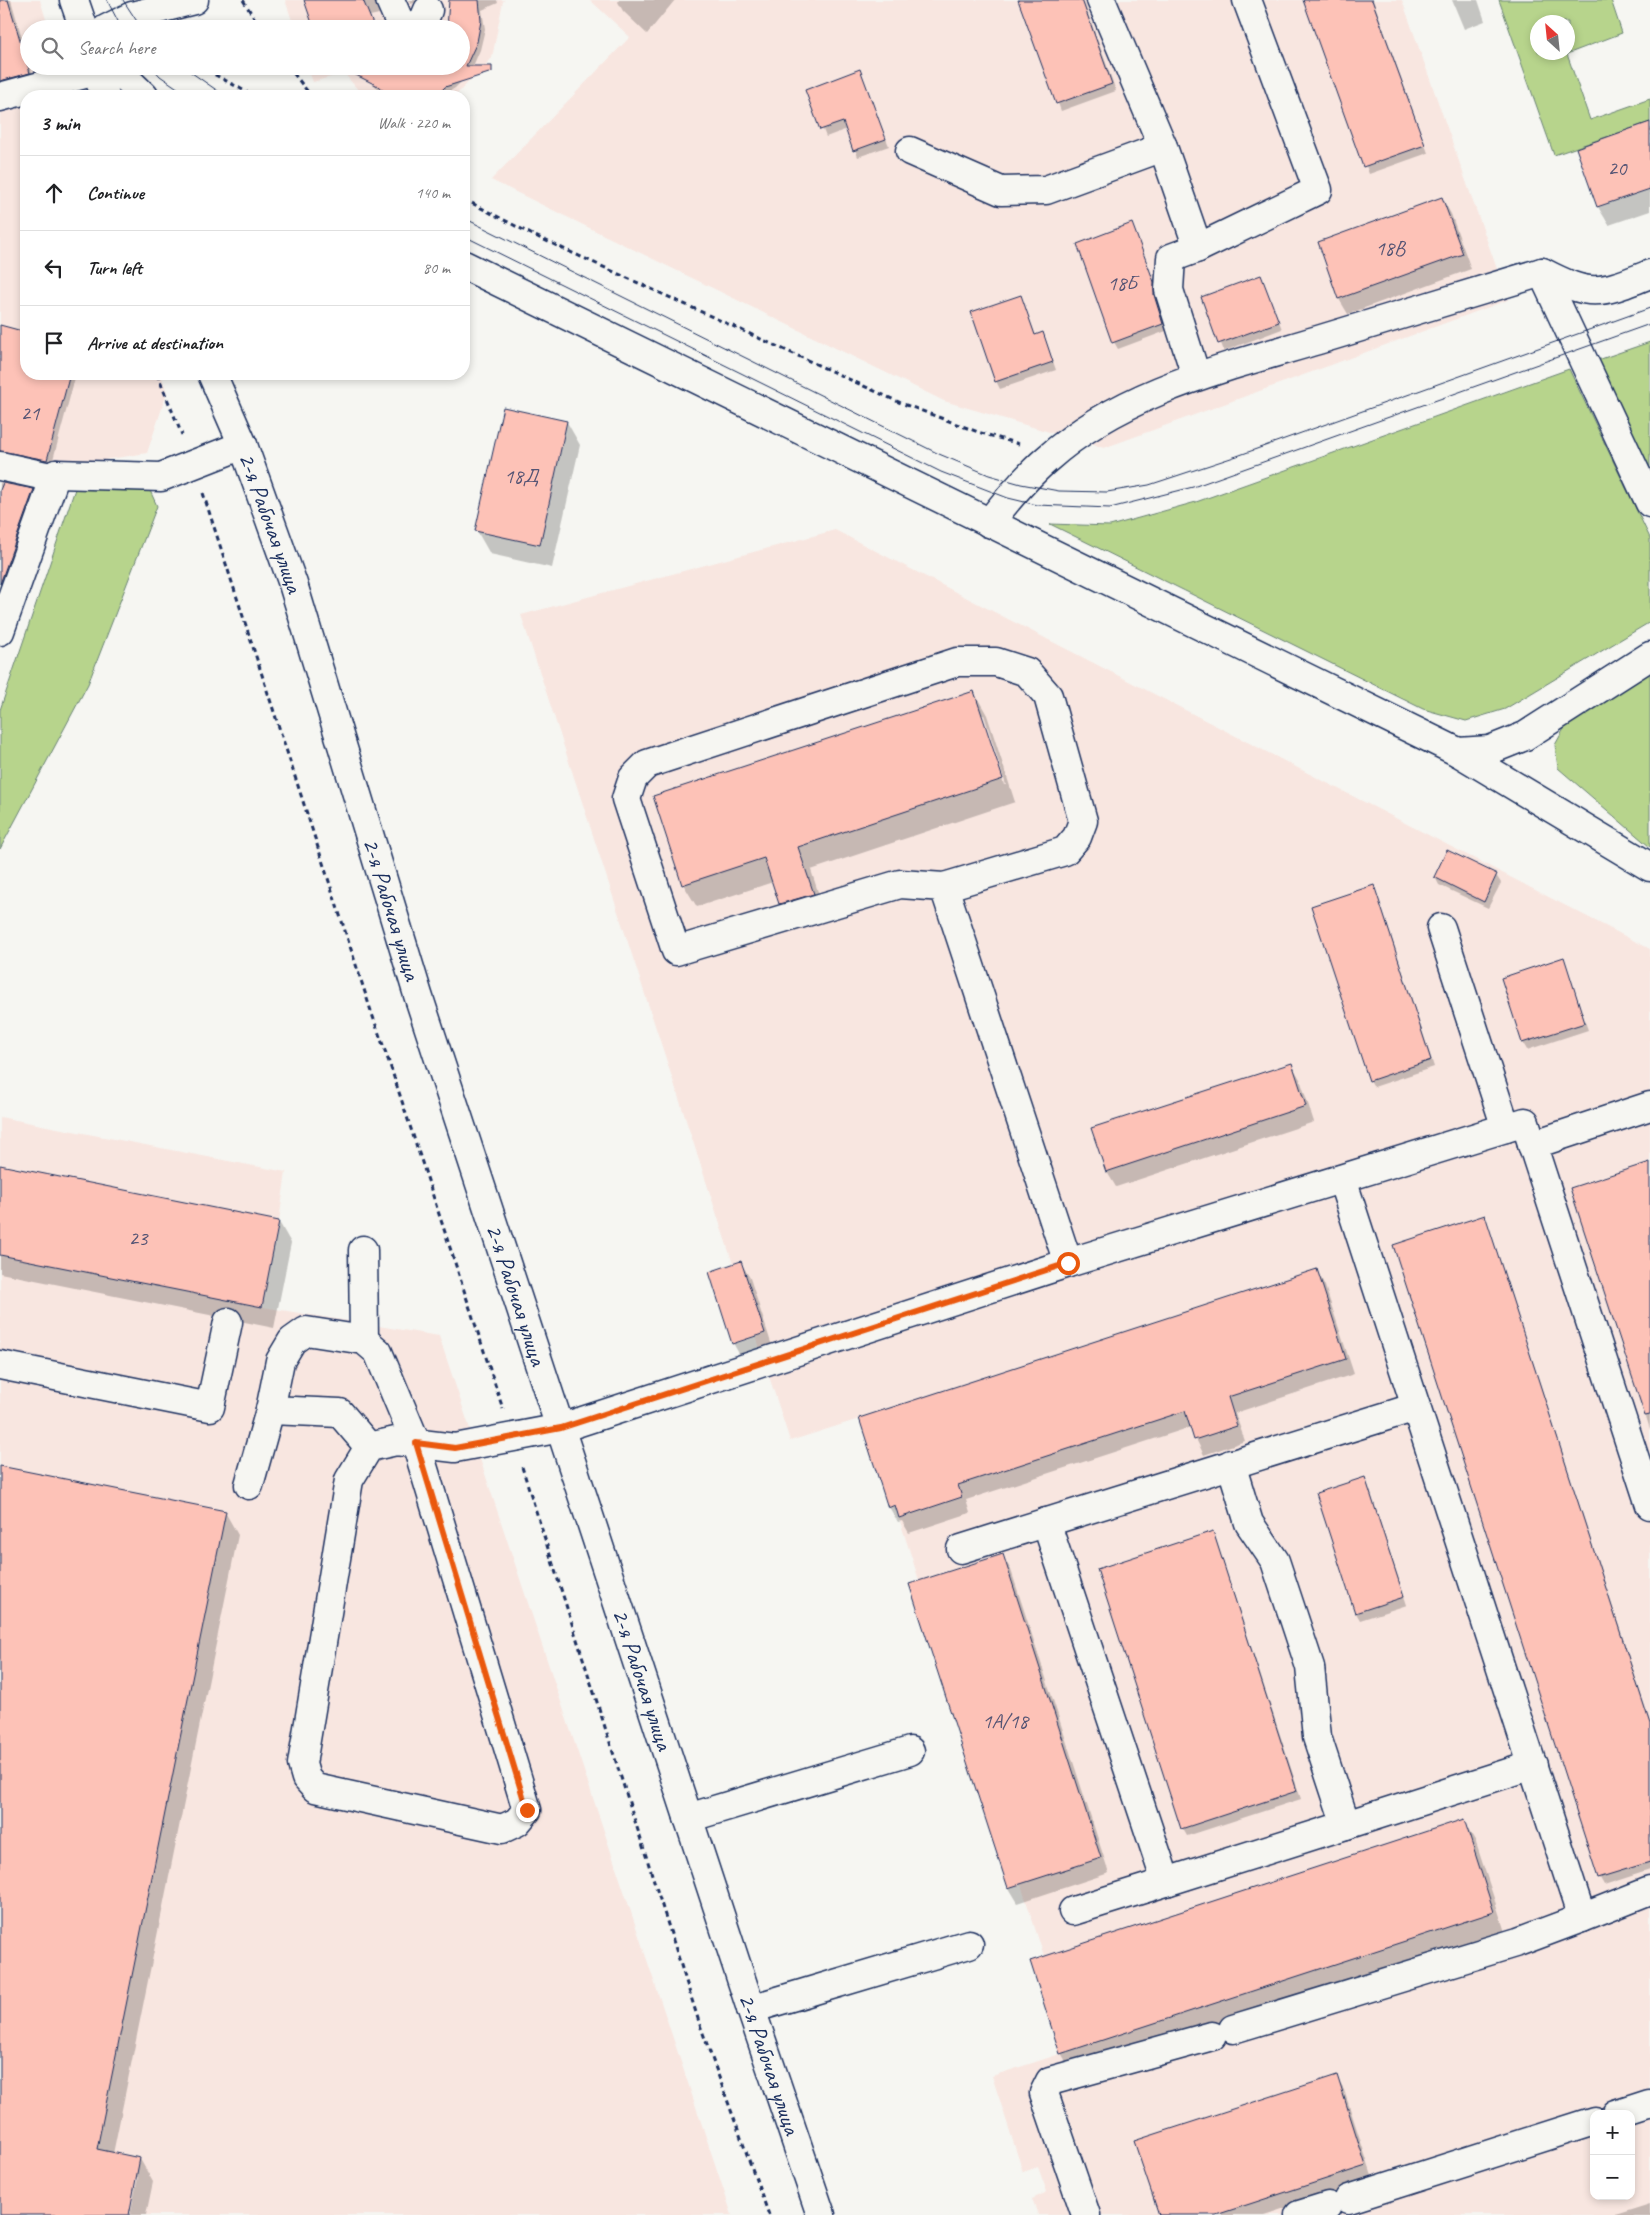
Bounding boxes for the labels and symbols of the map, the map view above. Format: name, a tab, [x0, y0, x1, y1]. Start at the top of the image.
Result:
north arrow	[1530, 15, 1575, 60]
house number: 20	[1608, 155, 1628, 181]
house number: 18В	[1375, 235, 1407, 261]
house number: 18Б	[1107, 270, 1140, 296]
house number: 21	[21, 400, 41, 426]
street label: 2-я Рабочая улица	[232, 448, 310, 598]
house number: 18Д	[504, 463, 540, 489]
street label: 2-я Рабочая улица	[356, 834, 428, 985]
street label: 2-я Рабочая улица	[479, 1220, 554, 1370]
house number: 23	[129, 1225, 149, 1251]
route start	[1057, 1252, 1080, 1275]
street label: 2-я Рабочая улица	[606, 1605, 680, 1755]
house number: 1А/18	[982, 1708, 1030, 1734]
route end	[516, 1799, 539, 1822]
street label: 2-я Рабочая улица	[732, 1990, 808, 2140]

